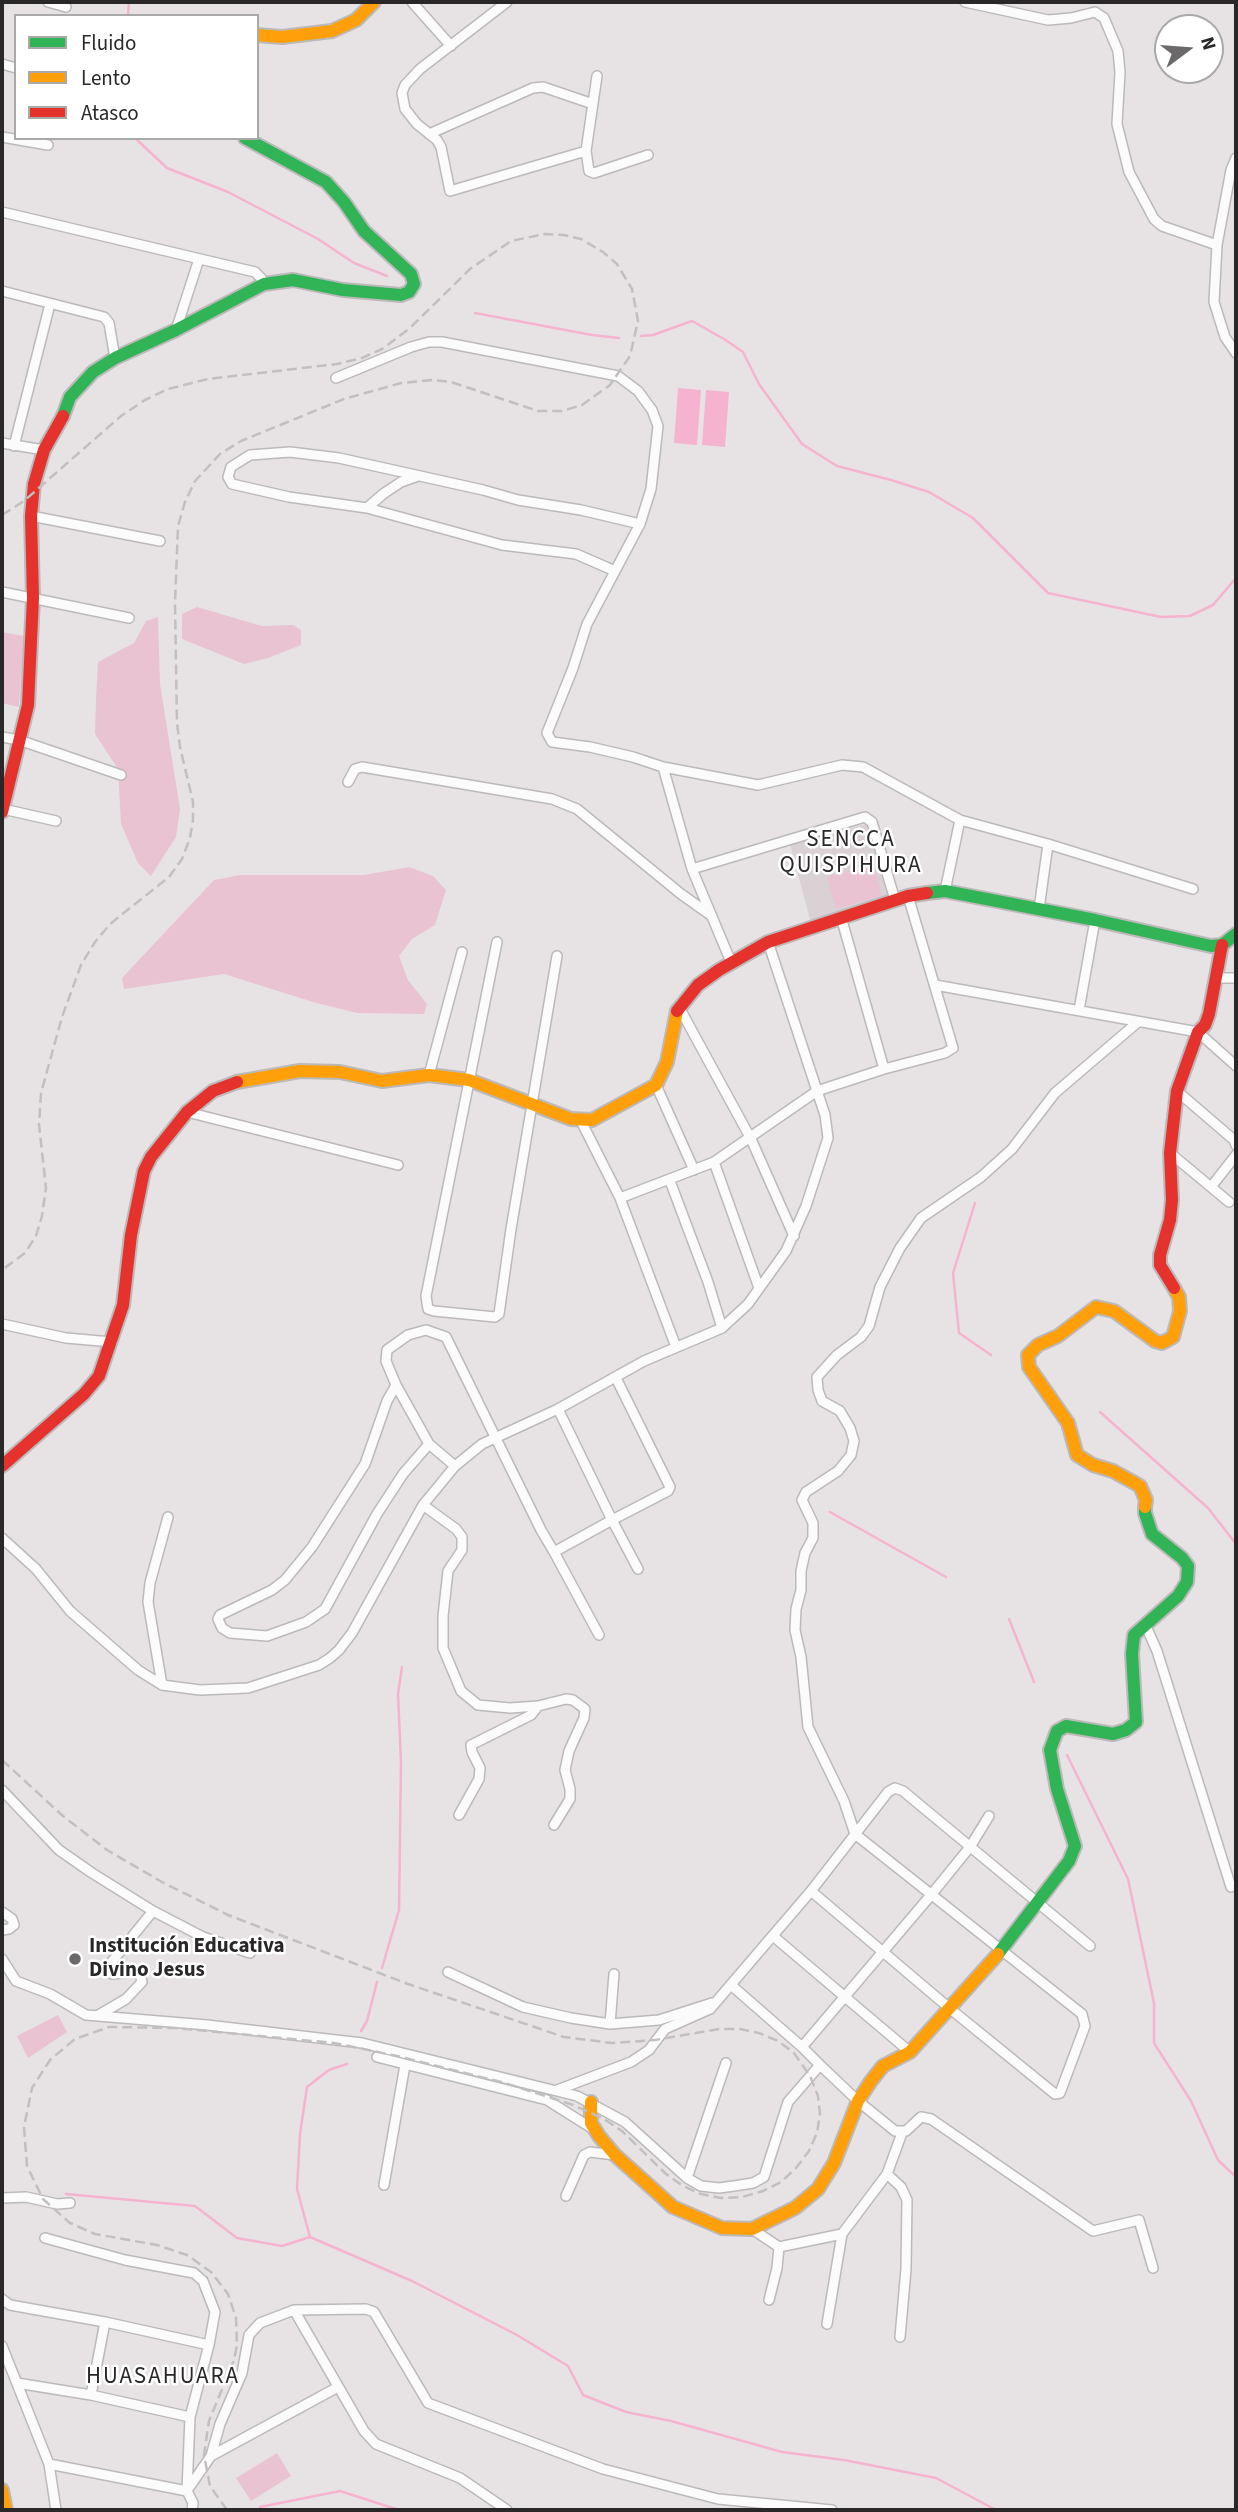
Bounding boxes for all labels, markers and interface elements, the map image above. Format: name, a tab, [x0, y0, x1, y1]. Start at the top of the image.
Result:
legend	[14, 14, 259, 140]
north arrow	[1154, 14, 1224, 84]
text: Fluido	[81, 28, 136, 58]
text: N	[1193, 34, 1222, 53]
text: Lento	[81, 63, 131, 93]
text: Atasco	[81, 98, 139, 128]
district label: SENCCA QUISPIHURA	[781, 827, 921, 881]
place label: Institución Educativa Divino Jesus	[89, 1934, 285, 1984]
marker: Institución Educativa Divino Jesus	[67, 1951, 83, 1967]
district label: HUASAHUARA	[87, 2364, 239, 2392]

